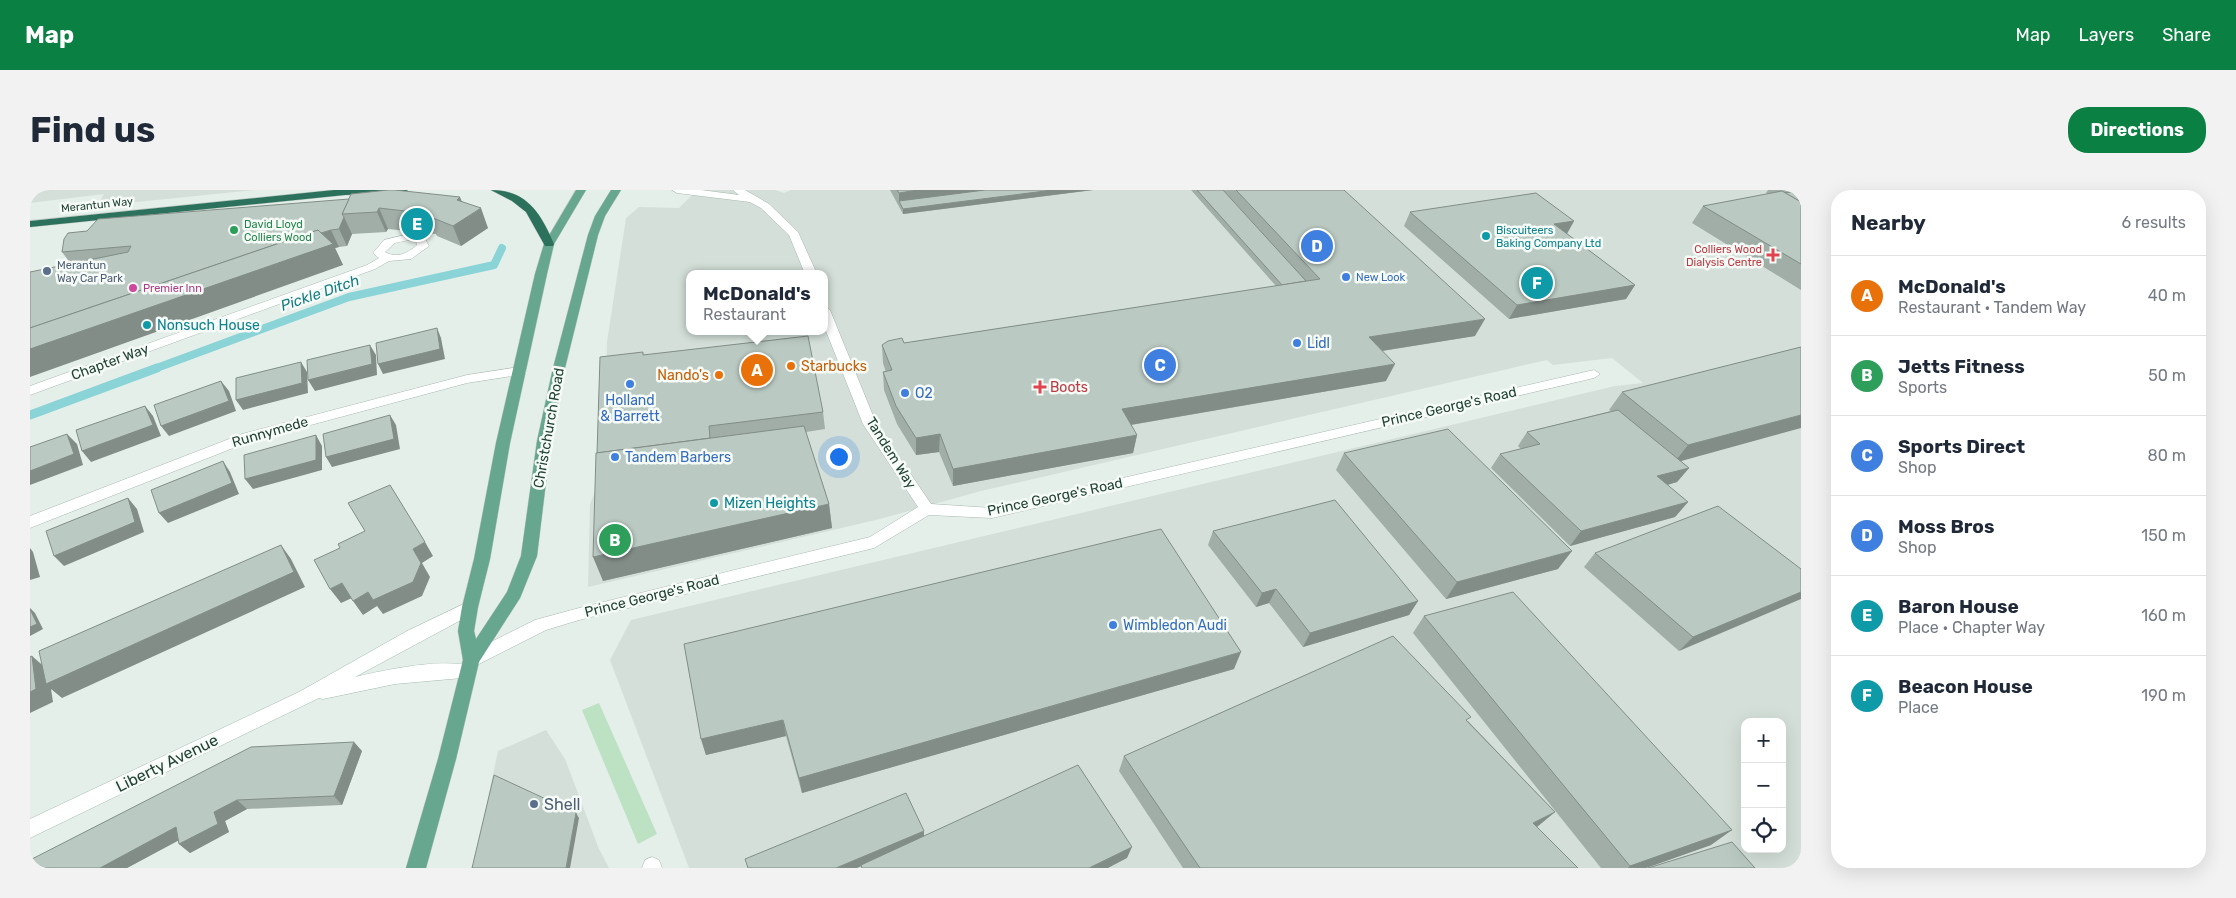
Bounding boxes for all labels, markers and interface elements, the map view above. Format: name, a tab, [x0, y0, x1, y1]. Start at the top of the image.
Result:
text: Map	[25, 21, 74, 49]
text: Map	[2016, 24, 2051, 46]
text: Layers	[2079, 24, 2134, 46]
text: Share	[2162, 24, 2211, 46]
button: Directions	[2068, 107, 2206, 153]
text: Find us	[30, 109, 155, 151]
street label: Merantun Way	[60, 195, 134, 215]
pin: E	[401, 205, 433, 243]
text: Nearby	[1851, 210, 1926, 235]
text: 6 results	[2121, 213, 2186, 232]
place label: David Lloyd Colliers Wood	[244, 218, 312, 244]
marker: David Lloyd Colliers Wood	[228, 224, 240, 236]
place label: Biscuiteers Baking Company Ltd	[1496, 224, 1601, 250]
pin: D	[1301, 227, 1333, 265]
marker: Biscuiteers Baking Company Ltd	[1480, 230, 1492, 242]
place label: Colliers Wood Dialysis Centre	[1686, 243, 1762, 269]
marker: Colliers Wood Dialysis Centre	[1766, 248, 1780, 262]
place label: Merantun Way Car Park	[57, 259, 123, 285]
pin: F	[1521, 264, 1553, 302]
marker: Merantun Way Car Park	[41, 265, 53, 277]
popup	[686, 270, 828, 335]
water label: Pickle Ditch	[278, 271, 362, 315]
marker: New Look	[1340, 271, 1352, 283]
place label: New Look	[1356, 271, 1406, 284]
text: McDonald's	[1898, 275, 2006, 298]
marker: Premier Inn	[127, 282, 139, 294]
place label: Premier Inn	[143, 282, 202, 295]
text: McDonald's	[703, 282, 811, 305]
text: A	[1861, 286, 1873, 305]
text: 40 m	[2148, 286, 2186, 305]
text: Restaurant · Tandem Way	[1898, 298, 2086, 317]
text: Restaurant	[703, 305, 786, 324]
place label: Nonsuch House	[157, 317, 260, 334]
marker: Nonsuch House	[141, 319, 153, 331]
place label: Lidl	[1307, 335, 1330, 352]
marker: Lidl	[1291, 337, 1303, 349]
street label: Chapter Way	[69, 340, 151, 384]
pin: C	[1144, 346, 1176, 384]
pin: A	[741, 351, 773, 389]
text: Jetts Fitness	[1898, 355, 2025, 378]
place label: Starbucks	[801, 358, 867, 375]
marker: Starbucks	[785, 360, 797, 372]
text: B	[1861, 366, 1873, 385]
text: 50 m	[2148, 366, 2186, 385]
street label: Christchurch Road	[530, 367, 568, 489]
place label: Nando's	[657, 367, 709, 384]
marker: Nando's	[713, 369, 725, 381]
marker: Holland & Barrett	[624, 378, 636, 390]
text: Sports	[1898, 378, 1947, 397]
place label: Boots	[1050, 379, 1088, 396]
marker: Boots	[1034, 381, 1046, 393]
street label: Prince George's Road	[1380, 383, 1518, 431]
place label: O2	[915, 385, 933, 402]
marker: O2	[899, 387, 911, 399]
place label: Holland & Barrett	[600, 392, 660, 425]
street label: Runnymede	[230, 413, 310, 451]
street label: Tandem Way	[862, 414, 920, 492]
text: Sports Direct	[1898, 435, 2025, 458]
your location	[826, 444, 852, 470]
text: C	[1861, 446, 1873, 465]
text: 80 m	[2148, 446, 2186, 465]
place label: Tandem Barbers	[625, 449, 731, 466]
marker: Tandem Barbers	[609, 451, 621, 463]
text: Shop	[1898, 458, 1936, 477]
street label: Prince George's Road	[986, 474, 1124, 520]
place label: Mizen Heights	[724, 495, 816, 512]
marker: Mizen Heights	[708, 497, 720, 509]
text: Moss Bros	[1898, 515, 1994, 538]
pin: B	[599, 521, 631, 559]
text: D	[1861, 526, 1873, 545]
text: 150 m	[2141, 526, 2186, 545]
text: Shop	[1898, 538, 1936, 557]
street label: Prince George's Road	[583, 571, 721, 621]
text: Baron House	[1898, 595, 2019, 618]
text: E	[1862, 606, 1872, 625]
text: 160 m	[2141, 606, 2186, 625]
place label: Wimbledon Audi	[1123, 617, 1227, 634]
text: Place · Chapter Way	[1898, 618, 2045, 637]
marker: Wimbledon Audi	[1107, 619, 1119, 631]
text: Beacon House	[1898, 675, 2033, 698]
text: F	[1862, 686, 1872, 705]
text: 190 m	[2141, 686, 2186, 705]
text: Place	[1898, 698, 1939, 717]
map controls	[1741, 718, 1786, 853]
button: +	[1741, 718, 1786, 763]
street label: Liberty Avenue	[113, 730, 221, 796]
button: −	[1741, 763, 1786, 808]
place label: Shell	[544, 795, 580, 814]
marker: Shell	[528, 798, 540, 810]
button: locate	[1741, 808, 1786, 853]

